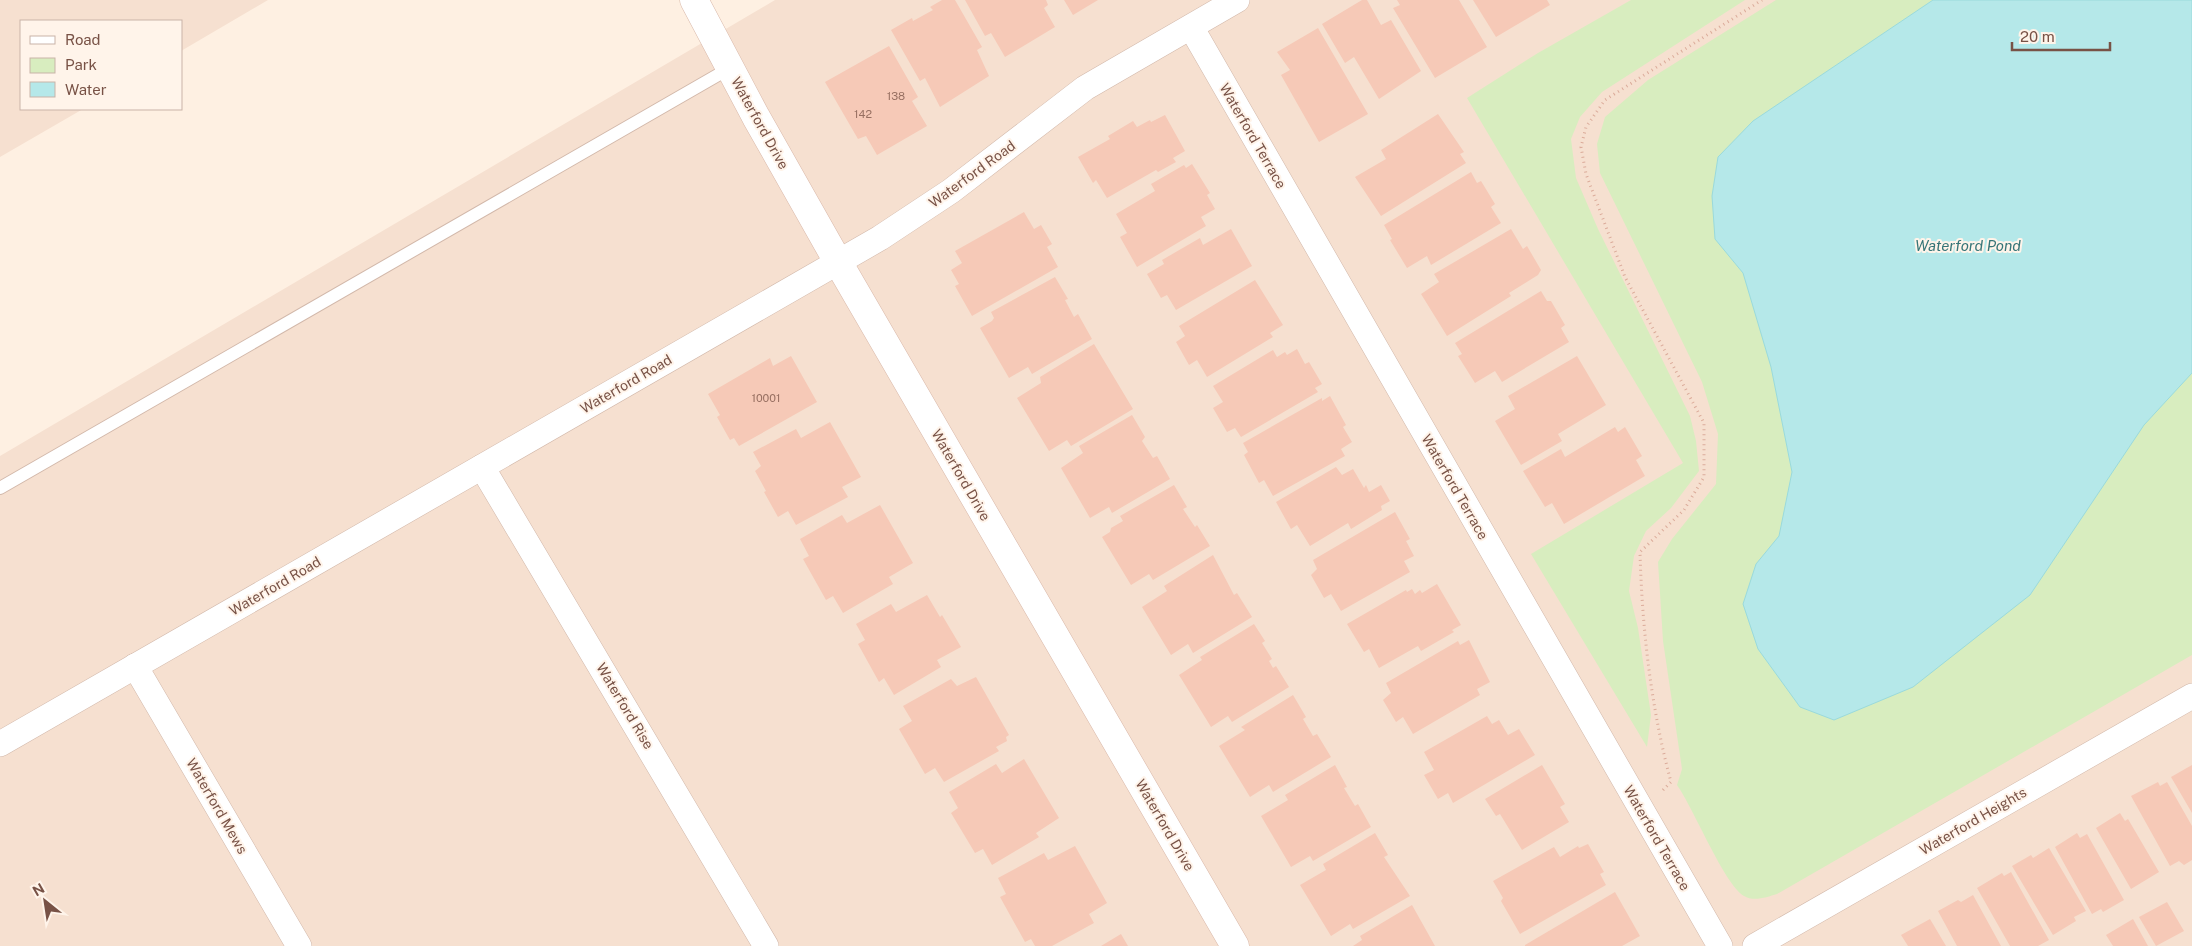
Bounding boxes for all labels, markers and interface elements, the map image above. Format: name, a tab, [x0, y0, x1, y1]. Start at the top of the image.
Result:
legend	[20, 20, 182, 110]
scale bar	[2012, 20, 2110, 52]
text: 20 m	[2020, 28, 2055, 45]
text: Road	[65, 31, 101, 48]
text: Park	[65, 56, 97, 73]
street label: Waterford Drive	[728, 74, 792, 172]
text: Water	[65, 81, 107, 98]
street label: Waterford Terrace	[1216, 81, 1290, 191]
house number: 138	[887, 90, 905, 102]
house number: 142	[854, 108, 872, 120]
street label: Waterford Road	[926, 137, 1018, 211]
water label: Waterford Pond	[1915, 237, 2021, 254]
street label: Waterford Road	[578, 351, 674, 417]
house number: 10001	[751, 392, 781, 404]
street label: Waterford Drive	[928, 426, 994, 524]
street label: Waterford Terrace	[1418, 432, 1492, 542]
street label: Waterford Road	[227, 553, 323, 619]
street label: Waterford Rise	[593, 660, 657, 752]
street label: Waterford Mews	[183, 755, 251, 857]
street label: Waterford Drive	[1132, 776, 1198, 874]
street label: Waterford Terrace	[1620, 783, 1694, 893]
street label: Waterford Heights	[1917, 784, 2029, 858]
north arrow	[20, 876, 70, 926]
text: N	[30, 880, 47, 899]

